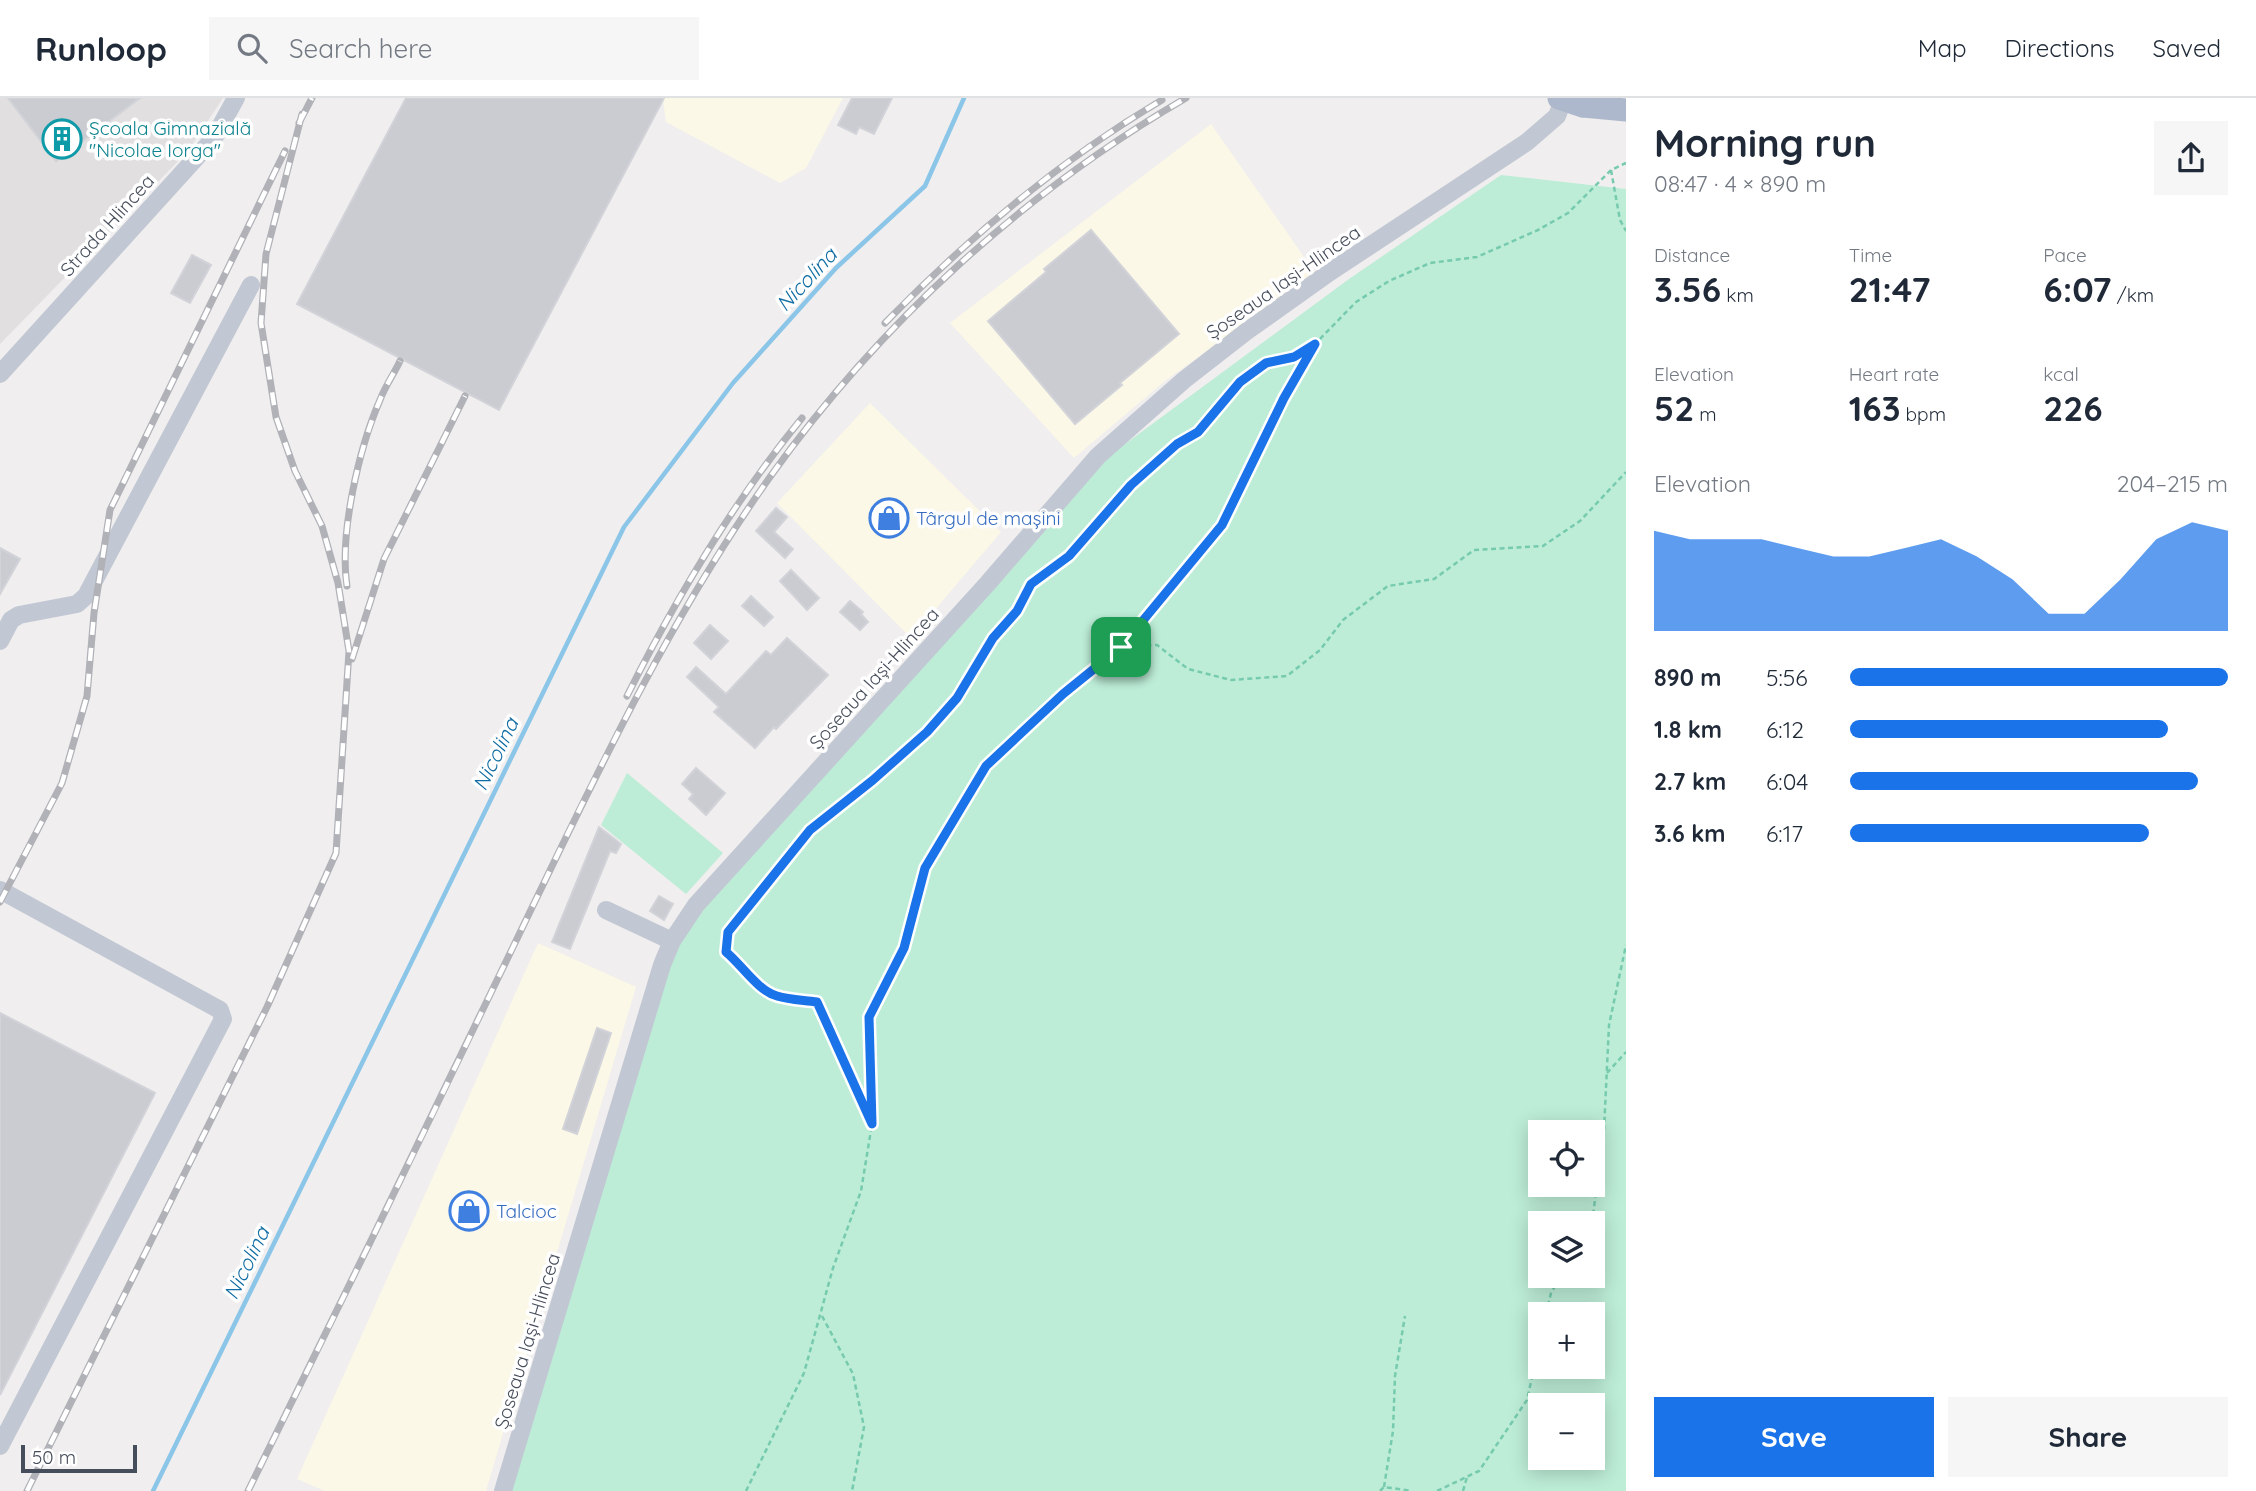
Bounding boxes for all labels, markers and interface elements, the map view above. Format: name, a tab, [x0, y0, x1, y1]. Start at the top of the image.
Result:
search box	[209, 17, 699, 80]
text: Runloop	[35, 28, 167, 69]
icon: search	[233, 29, 271, 67]
text: Search here	[289, 32, 432, 65]
text: Map	[1918, 33, 1967, 63]
text: Directions	[2005, 33, 2115, 63]
text: Saved	[2153, 33, 2221, 63]
place label: Școala Gimnazială "Nicolae Iorga"	[89, 116, 251, 162]
building icon: Școala Gimnazială "Nicolae Iorga"	[41, 118, 83, 160]
text: Morning run	[1654, 119, 1876, 167]
button: share	[2154, 121, 2228, 195]
street label: Strada Hlincea	[55, 169, 159, 281]
text: 08:47 · 4 × 890 m	[1654, 169, 1826, 198]
street label: Șoseaua Iași-Hlincea	[1201, 220, 1365, 344]
water label: Nicolina	[770, 241, 843, 316]
text: Distance	[1654, 243, 1730, 267]
text: Time	[1849, 243, 1892, 267]
text: Pace	[2043, 243, 2087, 267]
text: 3.56	[1654, 267, 1721, 311]
text: 21:47	[1849, 267, 1931, 311]
text: 6:07	[2043, 267, 2112, 311]
text: km	[1721, 283, 1754, 307]
text: /km	[2112, 283, 2154, 307]
text: Elevation	[1654, 362, 1734, 386]
text: Heart rate	[1849, 362, 1939, 386]
text: kcal	[2043, 362, 2079, 386]
text: 52	[1654, 386, 1694, 430]
text: 163	[1849, 386, 1900, 430]
text: 226	[2043, 386, 2103, 430]
text: m	[1694, 402, 1717, 426]
text: bpm	[1900, 402, 1946, 426]
text: Elevation	[1654, 469, 1751, 498]
text: 204–215 m	[2117, 469, 2228, 498]
shop icon: Târgul de mașini	[868, 497, 910, 539]
place label: Târgul de mașini	[916, 506, 1061, 530]
street label: Șoseaua Iași-Hlincea	[804, 602, 944, 754]
pin	[1091, 617, 1151, 677]
icon: arrive	[1102, 628, 1140, 666]
text: 890 m	[1654, 663, 1721, 692]
text: 5:56	[1766, 663, 1808, 692]
water label: Nicolina	[466, 712, 524, 795]
text: 1.8 km	[1654, 715, 1722, 744]
text: 6:12	[1766, 715, 1804, 744]
text: 2.7 km	[1654, 767, 1726, 796]
text: 6:04	[1766, 767, 1808, 796]
text: 3.6 km	[1654, 819, 1726, 848]
text: 6:17	[1766, 819, 1803, 848]
map controls	[1528, 1120, 1605, 1470]
button: locate	[1528, 1120, 1605, 1197]
shop icon: Talcioc	[448, 1190, 490, 1232]
place label: Talcioc	[496, 1199, 557, 1223]
button: layers	[1528, 1211, 1605, 1288]
water label: Nicolina	[217, 1221, 275, 1304]
street label: Șoseaua Iași-Hlincea	[489, 1250, 565, 1432]
button: +	[1528, 1302, 1605, 1379]
button: −	[1528, 1393, 1605, 1470]
button: Save	[1654, 1397, 1934, 1477]
button: Share	[1948, 1397, 2228, 1477]
scale bar	[21, 1442, 136, 1474]
text: 50 m	[32, 1445, 76, 1469]

